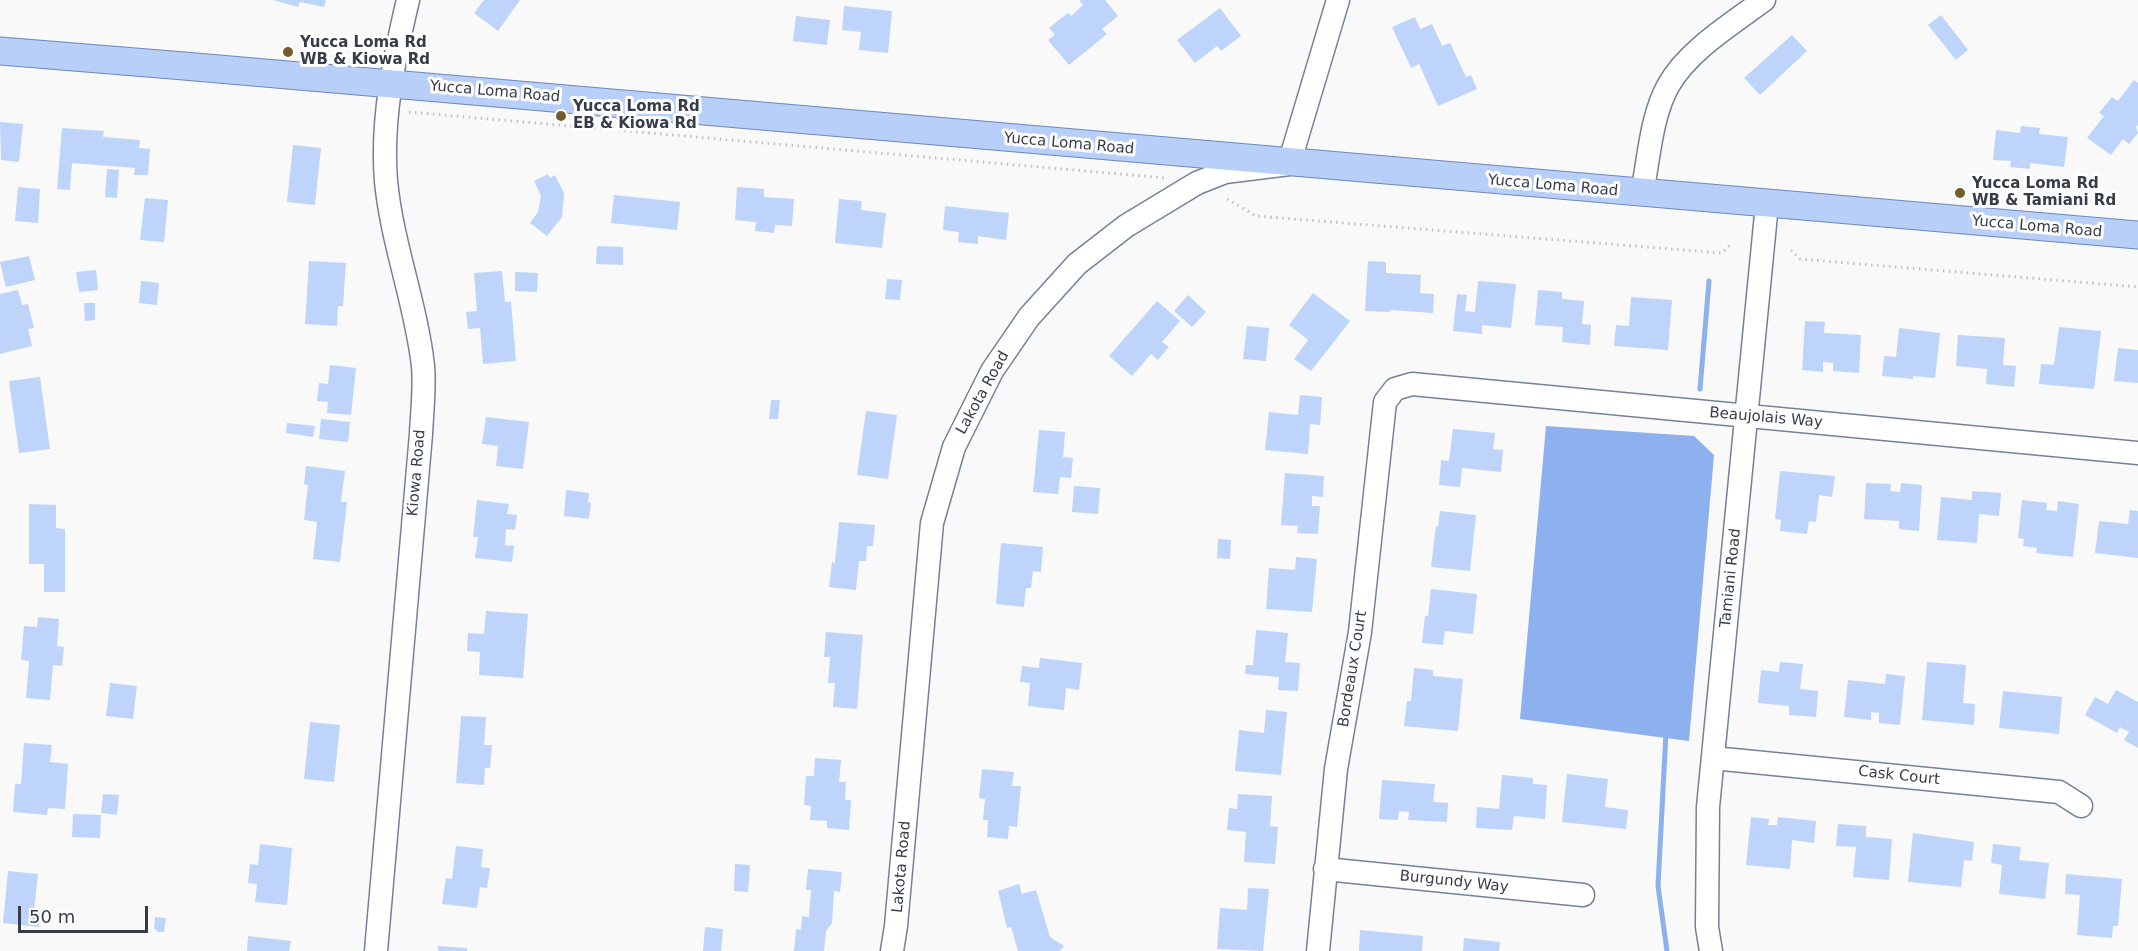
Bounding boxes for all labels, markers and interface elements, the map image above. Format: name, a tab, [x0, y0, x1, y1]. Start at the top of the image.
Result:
place label: Yucca Loma Rd WB & Kiowa Rd	[300, 34, 430, 69]
marker: Yucca Loma Rd WB & Kiowa Rd	[281, 45, 295, 59]
street label: Yucca Loma Road	[429, 77, 561, 107]
place label: Yucca Loma Rd EB & Kiowa Rd	[573, 98, 700, 133]
marker: Yucca Loma Rd EB & Kiowa Rd	[554, 109, 568, 123]
street label: Yucca Loma Road	[1003, 129, 1135, 159]
street label: Yucca Loma Road	[1487, 171, 1619, 201]
place label: Yucca Loma Rd WB & Tamiani Rd	[1972, 175, 2116, 210]
marker: Yucca Loma Rd WB & Tamiani Rd	[1953, 186, 1967, 200]
street label: Yucca Loma Road	[1971, 212, 2103, 242]
street label: Lakota Road	[953, 348, 1013, 438]
street label: Beaujolais Way	[1709, 404, 1823, 432]
street label: Kiowa Road	[404, 429, 430, 517]
street label: Tamiani Road	[1717, 527, 1745, 629]
street label: Bordeaux Court	[1335, 609, 1371, 729]
street label: Cask Court	[1857, 763, 1941, 789]
street label: Lakota Road	[889, 820, 915, 914]
street label: Burgundy Way	[1399, 867, 1509, 897]
scale bar	[21, 894, 152, 932]
text: 50 m	[29, 906, 75, 927]

